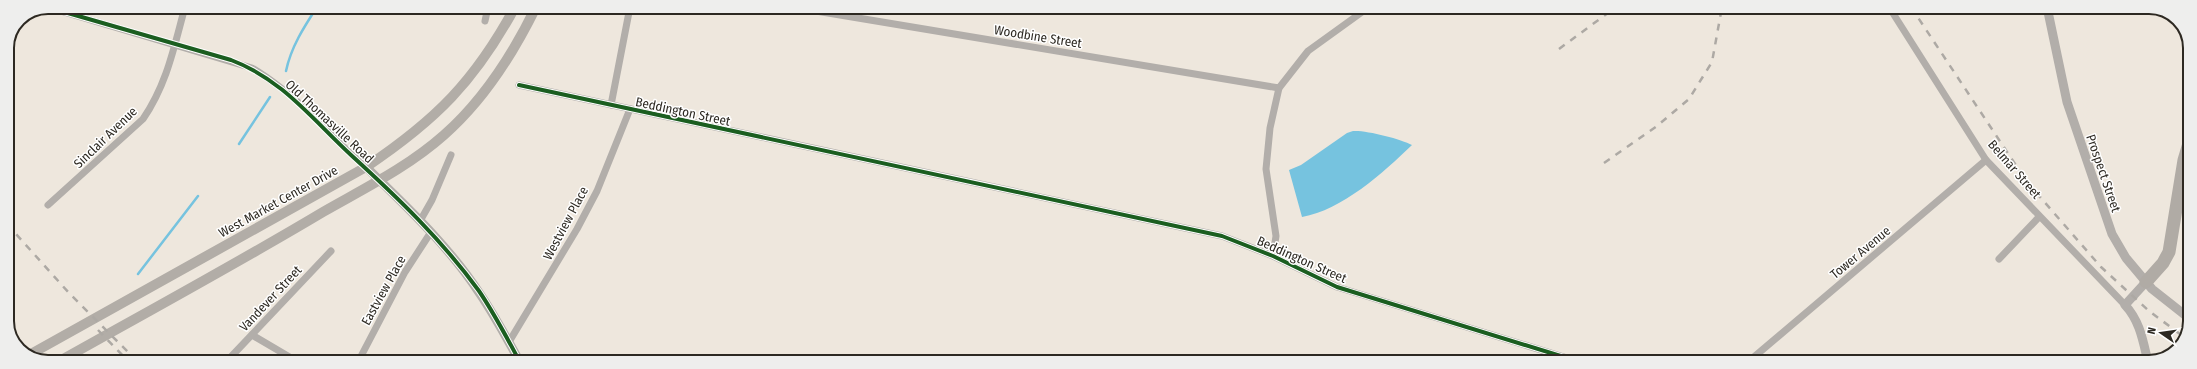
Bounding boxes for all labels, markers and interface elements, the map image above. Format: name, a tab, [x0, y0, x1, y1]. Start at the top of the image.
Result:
street label: Woodbine Street	[993, 22, 1084, 51]
street label: Old Thomasville Road	[282, 77, 377, 166]
street label: Beddington Street	[634, 94, 732, 129]
street label: Sinclair Avenue	[71, 104, 140, 171]
street label: Prospect Street	[2083, 132, 2124, 215]
street label: Belmar Street	[1985, 137, 2045, 202]
street label: West Market Center Drive	[216, 162, 340, 240]
street label: Westview Place	[540, 184, 591, 263]
street label: Tower Avenue	[1827, 223, 1893, 282]
street label: Beddington Street	[1255, 233, 1350, 286]
street label: Eastview Place	[358, 253, 409, 328]
street label: Vandever Street	[236, 262, 305, 334]
north arrow	[2141, 313, 2181, 353]
text: N	[2145, 326, 2159, 336]

